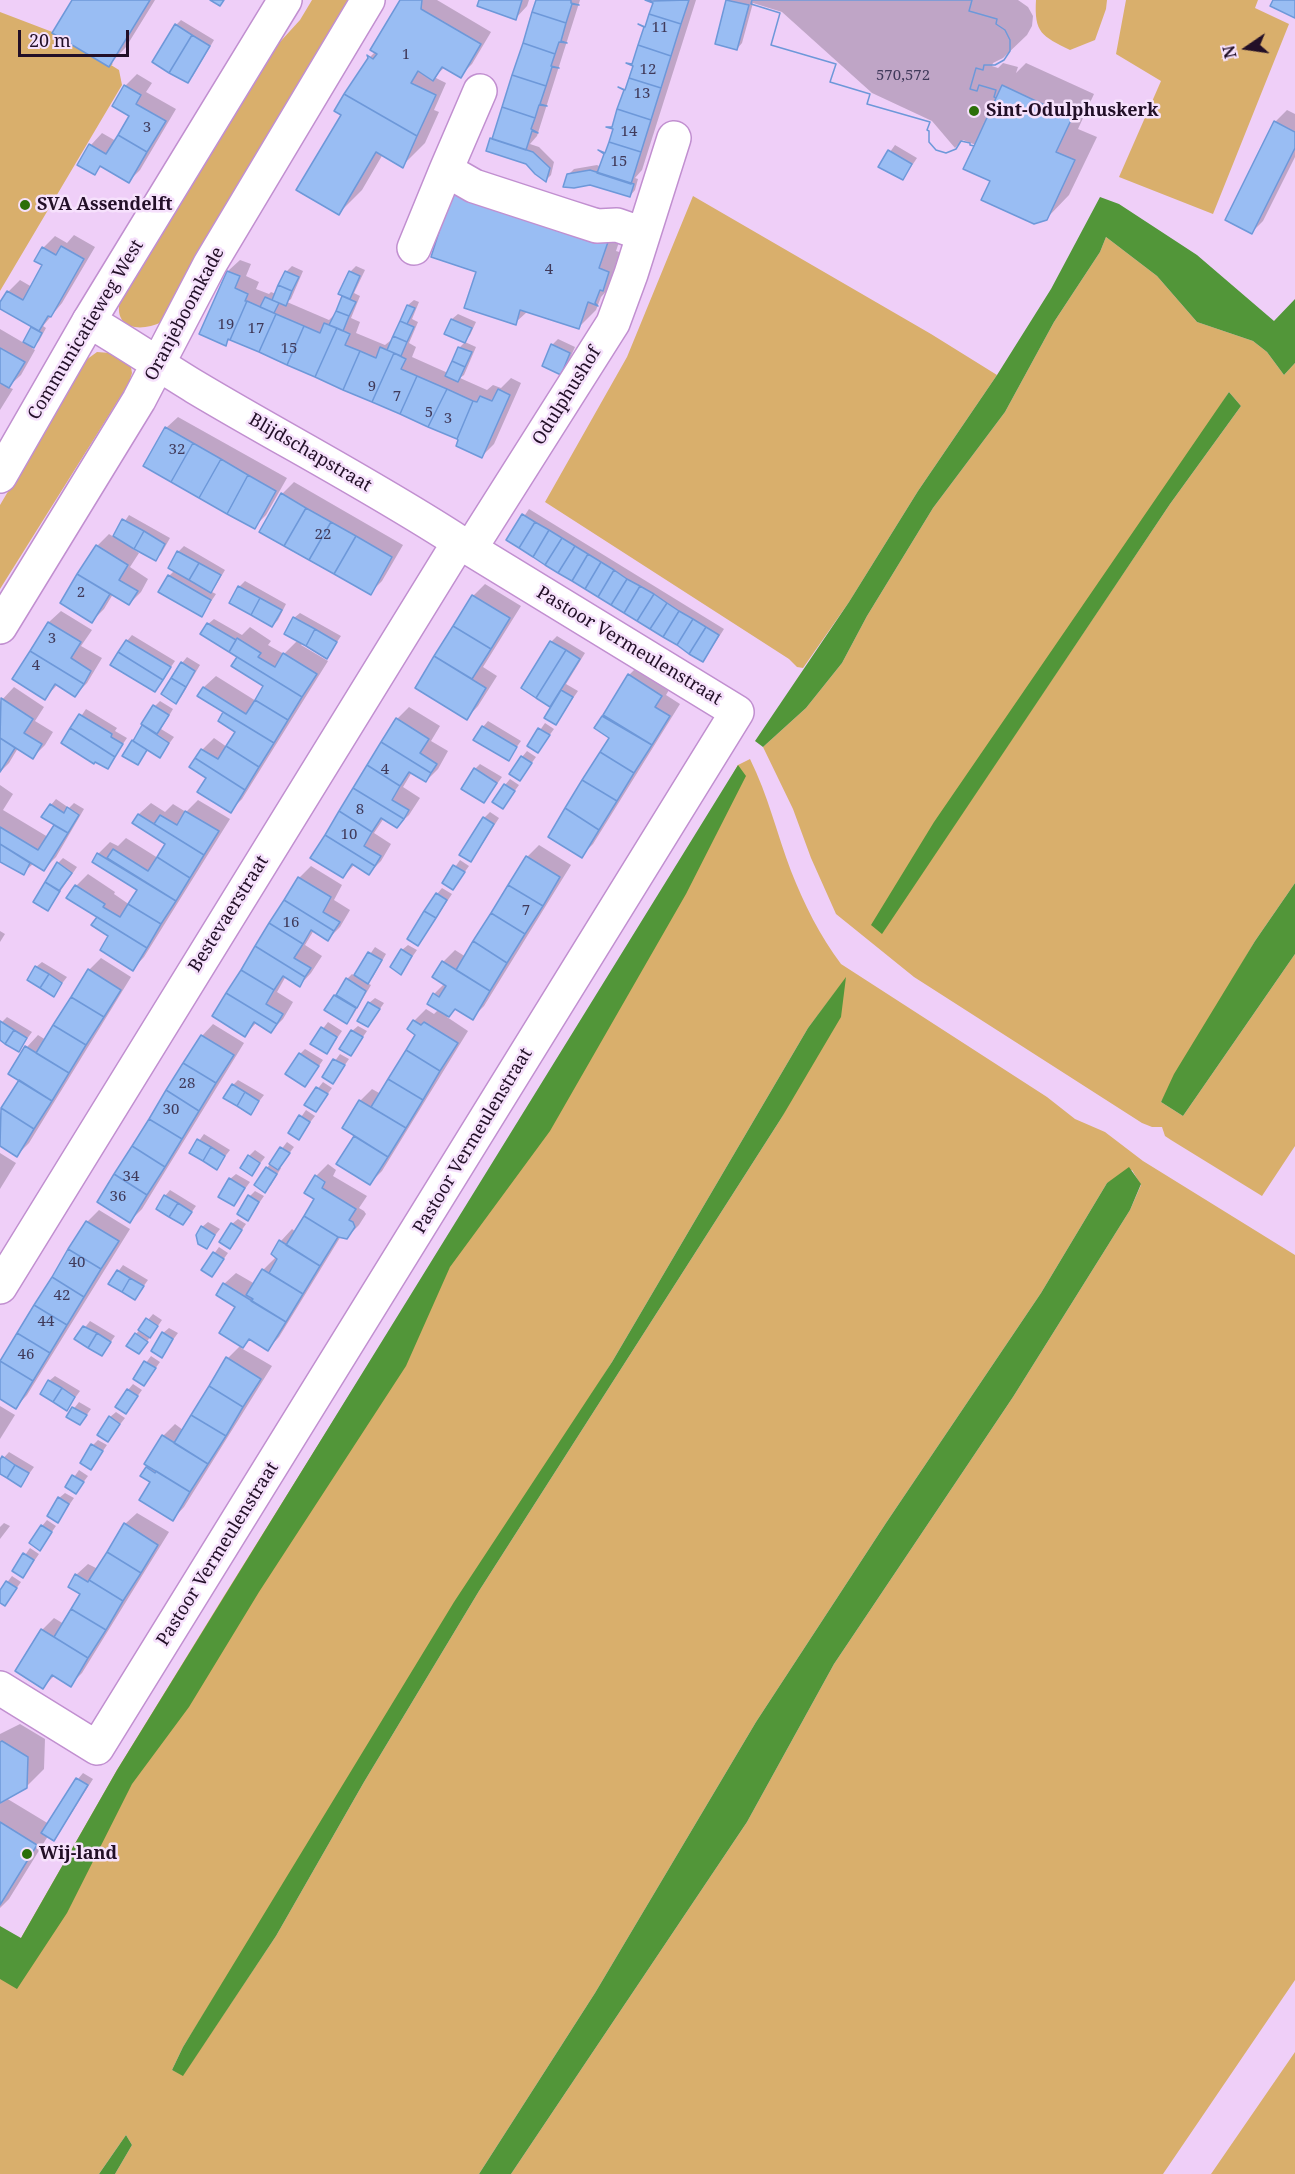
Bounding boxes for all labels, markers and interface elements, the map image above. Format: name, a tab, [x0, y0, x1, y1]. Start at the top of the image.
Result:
scale bar	[21, 18, 132, 56]
north arrow	[1217, 18, 1277, 78]
house number: 11	[652, 19, 668, 37]
text: 20 m	[29, 28, 71, 52]
text: N	[1217, 43, 1242, 61]
house number: 1	[402, 46, 410, 64]
house number: 12	[640, 61, 656, 79]
house number: 570,572	[876, 67, 930, 85]
house number: 13	[634, 85, 650, 103]
place label: Sint-Odulphuskerk	[986, 100, 1158, 122]
marker: Sint-Odulphuskerk	[967, 104, 981, 118]
house number: 3	[143, 119, 151, 137]
house number: 14	[621, 123, 637, 141]
house number: 15	[611, 153, 627, 171]
place label: SVA Assendelft	[37, 194, 173, 216]
marker: SVA Assendelft	[18, 198, 32, 212]
street label: Communicatieweg West	[24, 236, 148, 424]
street label: Oranjeboomkade	[141, 243, 229, 385]
house number: 4	[545, 261, 553, 279]
house number: 19	[218, 316, 234, 334]
house number: 17	[248, 320, 264, 338]
house number: 15	[281, 340, 297, 358]
street label: Odulphushof	[528, 343, 606, 449]
house number: 9	[368, 378, 376, 396]
house number: 7	[393, 388, 401, 406]
house number: 5	[425, 404, 433, 422]
street label: Blijdschapstraat	[245, 409, 375, 497]
house number: 3	[444, 410, 452, 428]
house number: 32	[169, 441, 185, 459]
house number: 22	[315, 526, 331, 544]
street label: Pastoor Vermeulenstraat	[532, 582, 726, 710]
house number: 2	[77, 584, 85, 602]
house number: 3	[48, 630, 56, 648]
house number: 4	[32, 657, 40, 675]
house number: 4	[381, 761, 389, 779]
house number: 8	[356, 801, 364, 819]
house number: 10	[341, 826, 357, 844]
street label: Bestevaerstraat	[185, 852, 273, 976]
house number: 7	[522, 902, 530, 920]
house number: 16	[283, 914, 299, 932]
street label: Pastoor Vermeulenstraat	[409, 1044, 537, 1238]
house number: 28	[179, 1075, 195, 1093]
house number: 30	[163, 1101, 179, 1119]
house number: 34	[123, 1168, 139, 1186]
house number: 36	[110, 1188, 126, 1206]
house number: 40	[69, 1254, 85, 1272]
house number: 42	[54, 1287, 70, 1305]
house number: 44	[38, 1313, 54, 1331]
house number: 46	[18, 1346, 34, 1364]
street label: Pastoor Vermeulenstraat	[153, 1458, 283, 1650]
place label: Wij-land	[39, 1843, 117, 1865]
marker: Wij-land	[20, 1847, 34, 1861]

